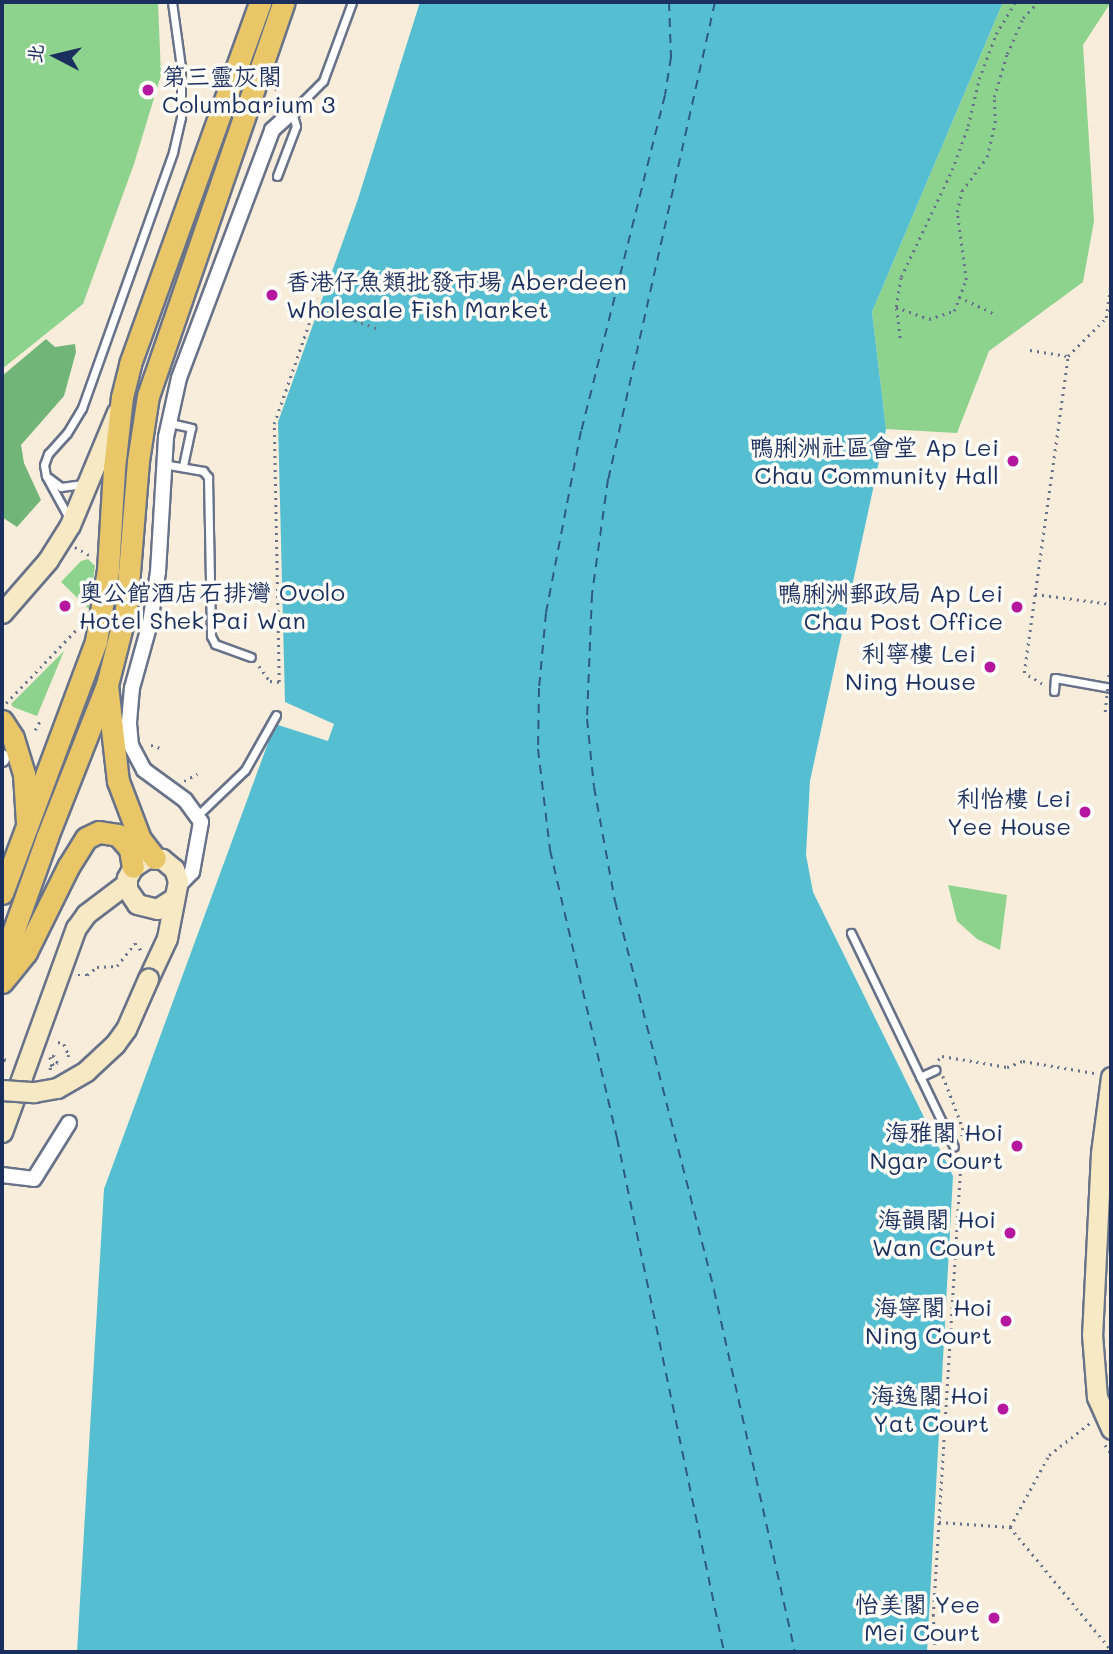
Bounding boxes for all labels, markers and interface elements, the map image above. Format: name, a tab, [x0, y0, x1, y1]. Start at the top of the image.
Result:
north arrow	[21, 21, 91, 91]
text: 北	[21, 42, 48, 64]
place label: 第三靈灰閣 Columbarium 3	[162, 62, 335, 118]
marker: 第三靈灰閣 Columbarium 3	[140, 82, 156, 98]
place label: 香港仔魚類批發市場 Aberdeen Wholesale Fish Market	[286, 267, 627, 323]
marker: 香港仔魚類批發市場 Aberdeen Wholesale Fish Market	[264, 287, 280, 303]
place label: 鴨脷洲社區會堂 Ap Lei Chau Community Hall	[749, 433, 999, 489]
marker: 鴨脷洲社區會堂 Ap Lei Chau Community Hall	[1005, 453, 1021, 469]
place label: 奧公館酒店石排灣 Ovolo Hotel Shek Pai Wan	[79, 578, 345, 634]
place label: 鴨脷洲郵政局 Ap Lei Chau Post Office	[777, 579, 1003, 635]
marker: 奧公館酒店石排灣 Ovolo Hotel Shek Pai Wan	[57, 598, 73, 614]
marker: 鴨脷洲郵政局 Ap Lei Chau Post Office	[1009, 599, 1025, 615]
place label: 利寧樓 Lei Ning House	[845, 639, 976, 695]
marker: 利寧樓 Lei Ning House	[982, 659, 998, 675]
place label: 利怡樓 Lei Yee House	[947, 784, 1071, 840]
marker: 利怡樓 Lei Yee House	[1077, 804, 1093, 820]
place label: 海雅閣 Hoi Ngar Court	[870, 1118, 1003, 1174]
marker: 海雅閣 Hoi Ngar Court	[1009, 1138, 1025, 1154]
place label: 海韻閣 Hoi Wan Court	[872, 1205, 996, 1261]
marker: 海韻閣 Hoi Wan Court	[1002, 1225, 1018, 1241]
place label: 海寧閣 Hoi Ning Court	[865, 1293, 992, 1349]
marker: 海寧閣 Hoi Ning Court	[998, 1313, 1014, 1329]
place label: 海逸閣 Hoi Yat Court	[871, 1381, 989, 1437]
marker: 海逸閣 Hoi Yat Court	[995, 1401, 1011, 1417]
place label: 怡美閣 Yee Mei Court	[855, 1590, 980, 1646]
marker: 怡美閣 Yee Mei Court	[986, 1610, 1002, 1626]

